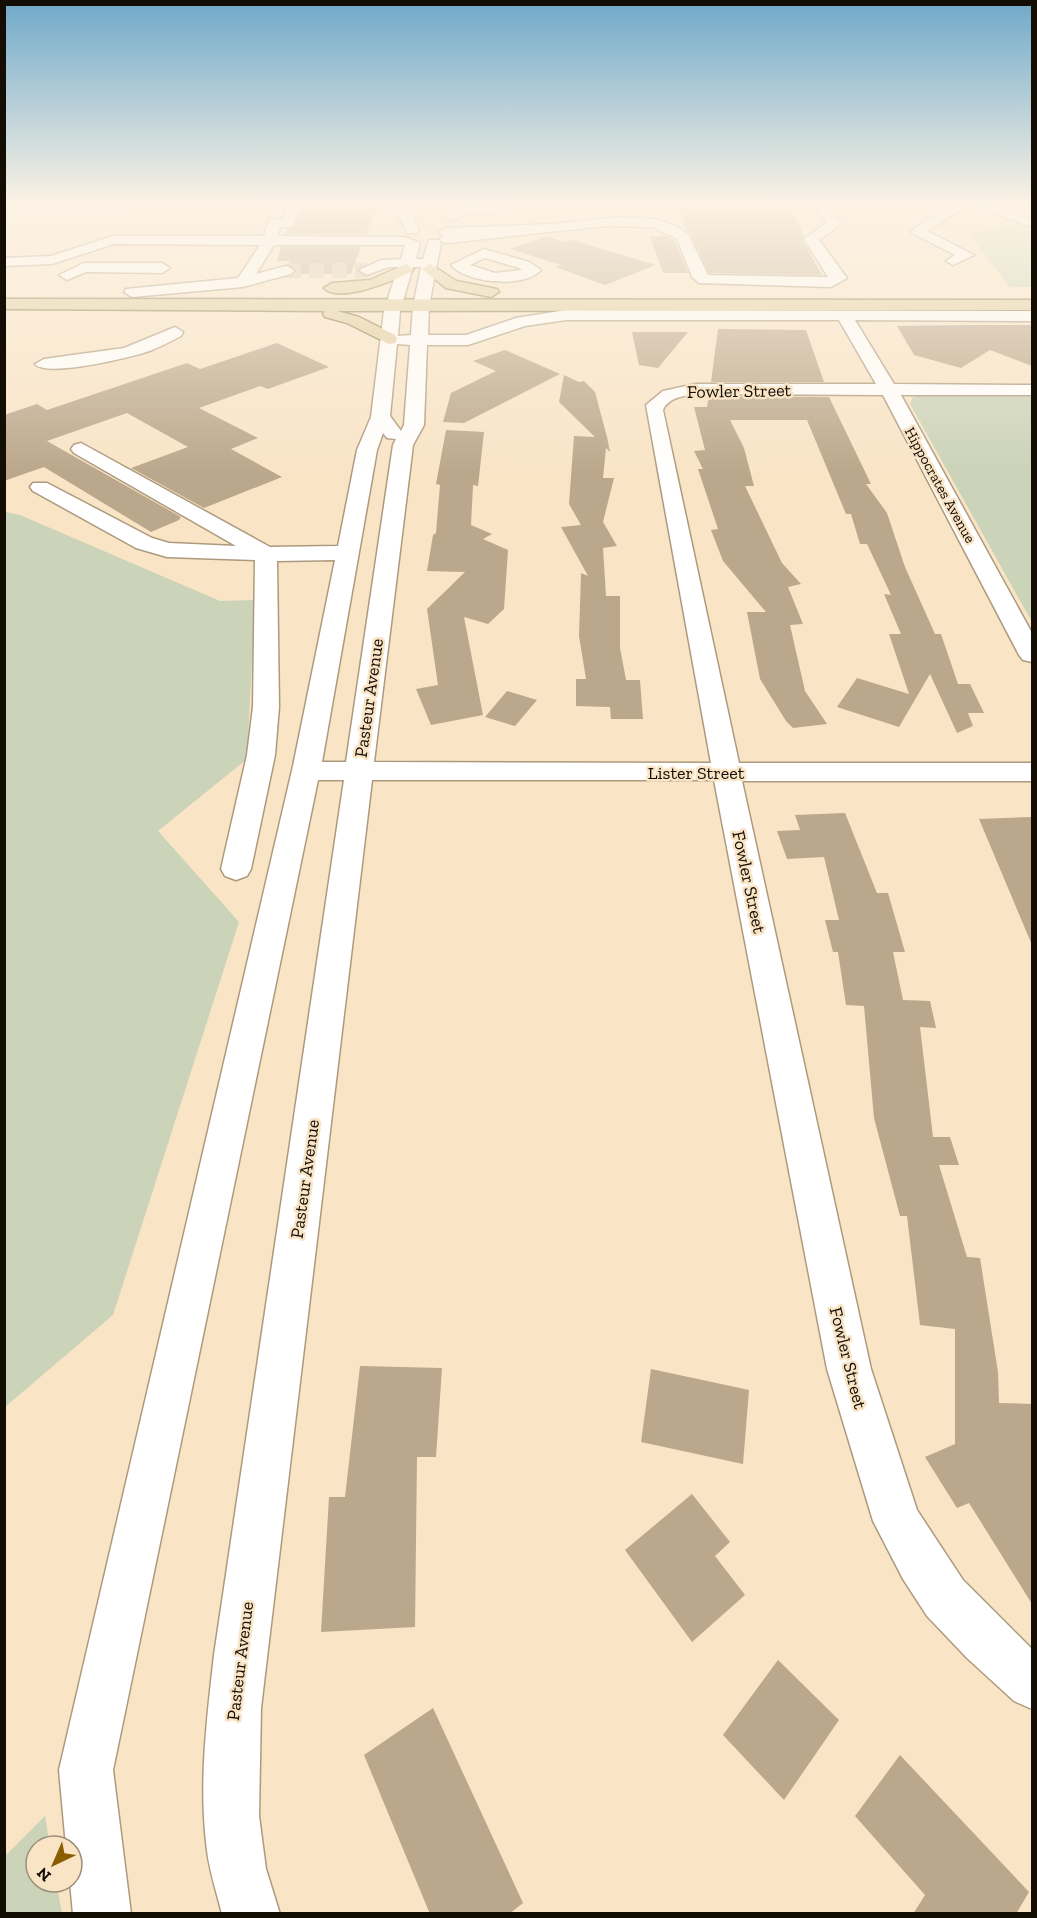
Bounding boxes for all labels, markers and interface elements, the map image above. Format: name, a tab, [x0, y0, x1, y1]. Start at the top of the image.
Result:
street label: Fowler Street	[687, 379, 792, 403]
street label: Hippocrates Avenue	[901, 424, 979, 546]
street label: Pasteur Avenue	[350, 637, 388, 759]
street label: Lister Street	[648, 762, 745, 784]
street label: Fowler Street	[727, 829, 771, 936]
street label: Pasteur Avenue	[286, 1118, 324, 1240]
street label: Fowler Street	[825, 1305, 871, 1412]
street label: Pasteur Avenue	[222, 1600, 258, 1722]
north arrow	[24, 1834, 84, 1894]
text: N	[33, 1863, 55, 1885]

